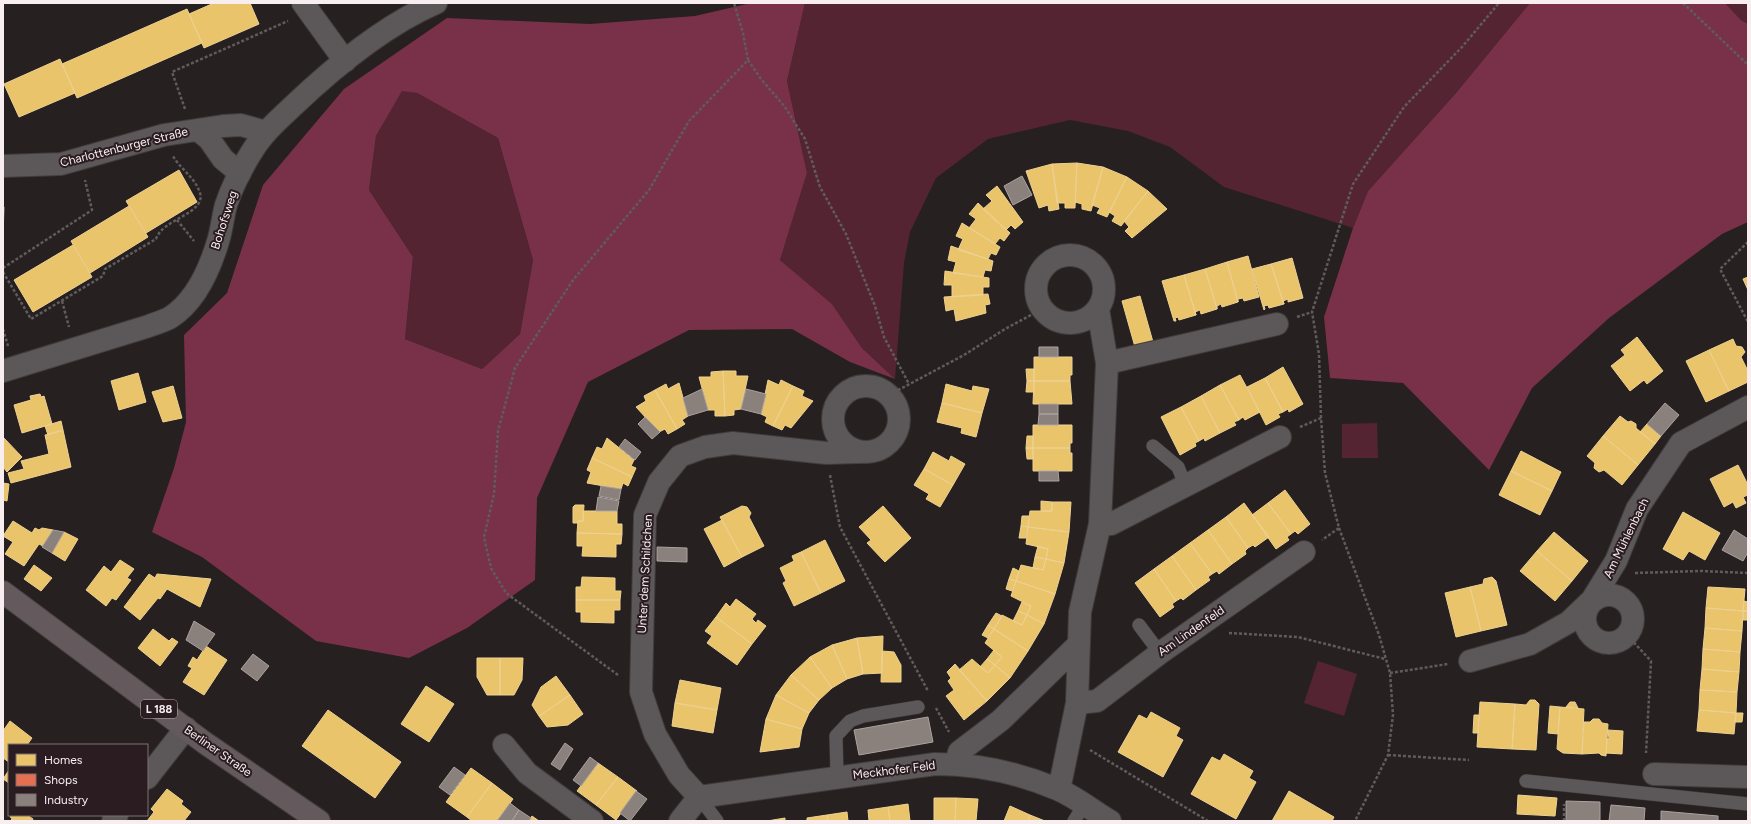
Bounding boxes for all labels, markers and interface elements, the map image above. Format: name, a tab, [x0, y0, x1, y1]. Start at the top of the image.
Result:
street label: Charlottenburger Straße	[59, 124, 190, 170]
street label: Bohofsweg	[208, 189, 240, 251]
street label: Am Mühlenbach	[1601, 496, 1652, 580]
street label: Unter dem Schildchen	[635, 514, 655, 634]
street label: Am Lindenfeld	[1155, 603, 1227, 659]
road number: L 188	[141, 700, 177, 718]
street label: Berliner Straße	[182, 723, 255, 780]
legend	[8, 744, 148, 816]
text: Homes	[44, 753, 83, 767]
street label: Meckhofer Feld	[852, 758, 936, 782]
text: Shops	[44, 773, 78, 787]
text: Industry	[44, 793, 89, 807]

